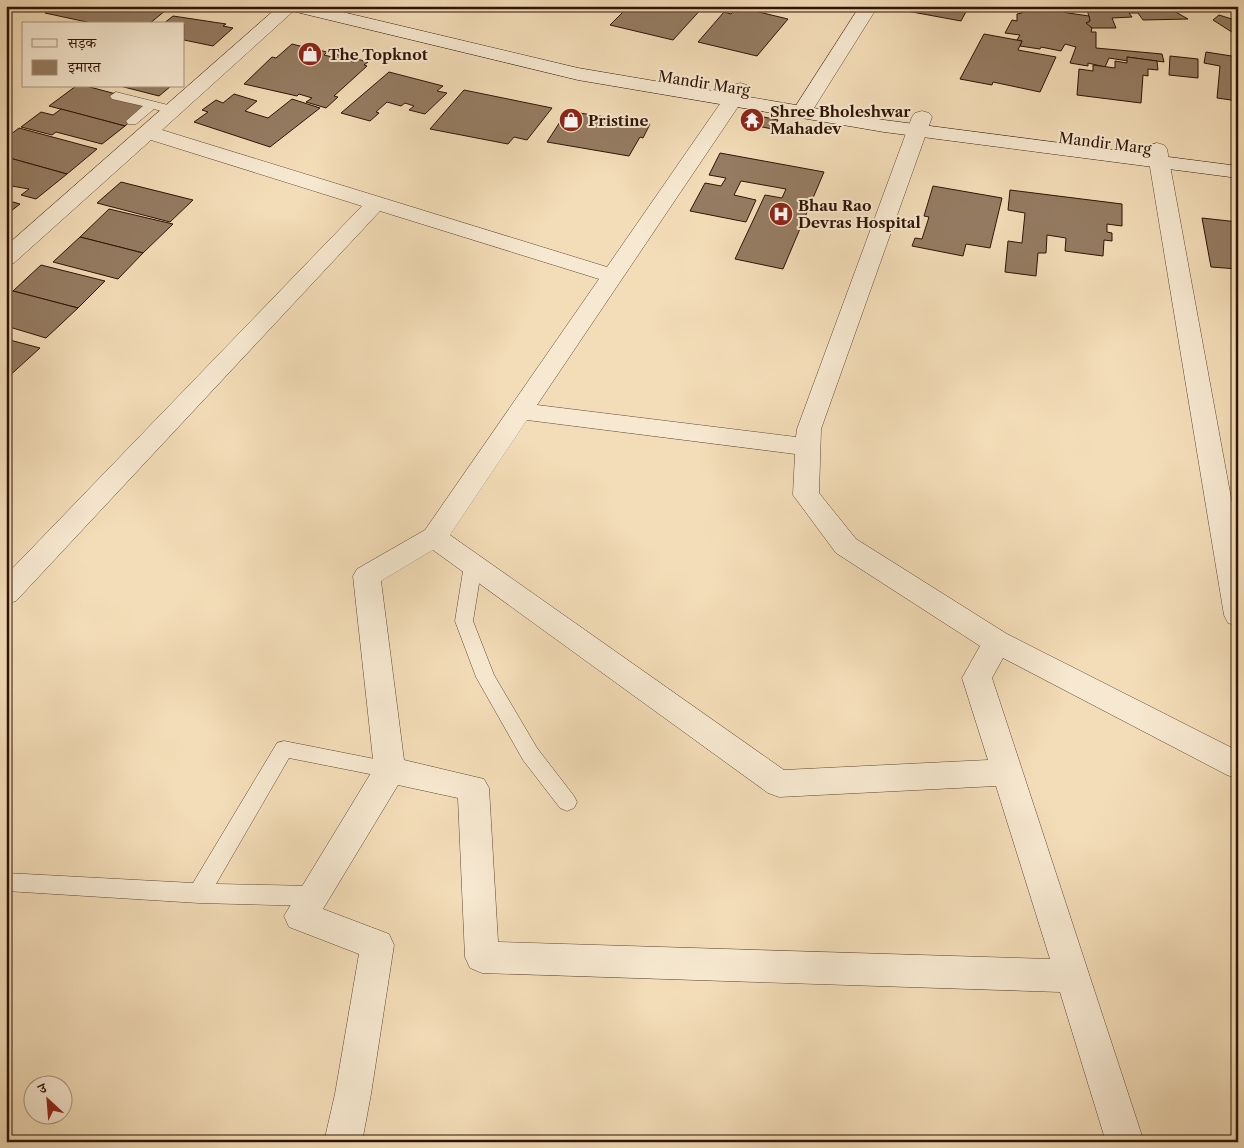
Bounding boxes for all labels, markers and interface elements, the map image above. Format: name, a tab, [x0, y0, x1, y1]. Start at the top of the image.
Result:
legend	[22, 22, 185, 88]
text: सड़क	[67, 33, 97, 52]
shop icon: The Topknot	[297, 41, 323, 67]
place label: The Topknot	[328, 45, 428, 64]
text: इमारत	[67, 57, 102, 76]
street label: Mandir Marg	[657, 66, 752, 100]
place label: Shree Bholeshwar Mahadev	[770, 102, 911, 138]
shop icon: Pristine	[558, 107, 584, 133]
temple icon: Shree Bholeshwar Mahadev	[739, 107, 765, 133]
place label: Pristine	[588, 111, 649, 130]
street label: Mandir Marg	[1058, 128, 1152, 158]
place label: Bhau Rao Devras Hospital	[798, 196, 921, 232]
hospital icon: Bhau Rao Devras Hospital	[768, 201, 794, 227]
north arrow	[22, 1076, 72, 1126]
text: उ	[34, 1078, 50, 1098]

